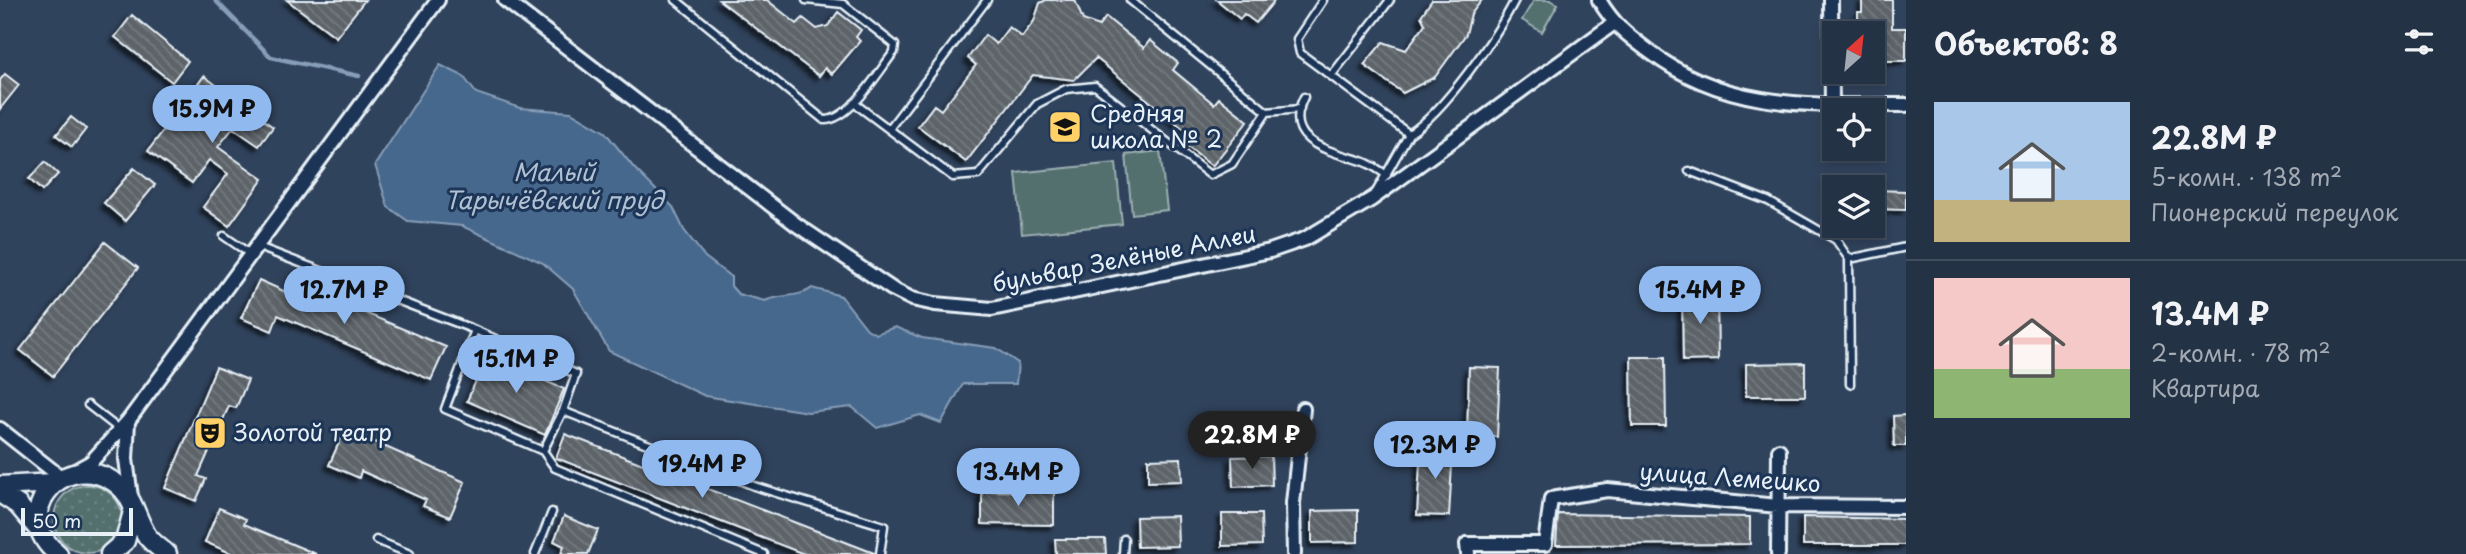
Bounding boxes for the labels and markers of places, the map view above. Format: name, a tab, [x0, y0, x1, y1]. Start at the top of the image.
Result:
pin: 15.9M ₽	[147, 86, 277, 145]
place label: Средняя школа № 2	[1090, 95, 1222, 156]
school or university icon: Средняя школа № 2	[1046, 108, 1084, 146]
pin: 12.7M ₽	[279, 266, 409, 326]
pin: 15.4M ₽	[1635, 266, 1765, 326]
pin: 15.1M ₽	[451, 336, 581, 395]
pin: 22.8M ₽	[1187, 412, 1317, 471]
theatre icon: Золотой театр	[191, 414, 229, 452]
place label: Золотой театр	[234, 414, 392, 449]
pin: 12.3M ₽	[1370, 421, 1500, 481]
pin: 19.4M ₽	[637, 440, 767, 500]
pin: 13.4M ₽	[953, 448, 1083, 508]

